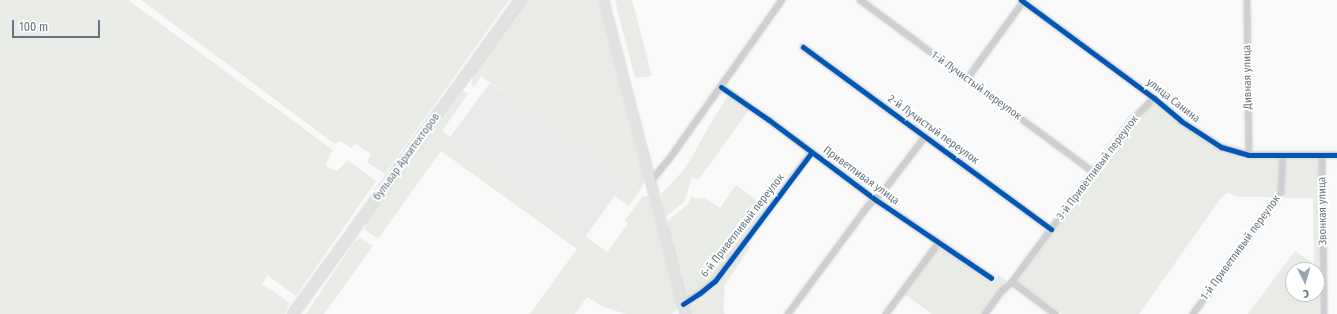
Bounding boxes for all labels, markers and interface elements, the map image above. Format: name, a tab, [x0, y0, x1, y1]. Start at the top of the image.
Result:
scale bar	[14, 12, 102, 38]
text: 100 m	[19, 20, 48, 34]
street label: Дивная улица	[1241, 45, 1255, 109]
street label: 1-й Лучистый переулок	[928, 49, 1024, 123]
street label: улица Санина	[1144, 76, 1202, 126]
street label: 2-й Лучистый переулок	[885, 93, 981, 167]
street label: бульвар Архитекторов	[371, 111, 443, 203]
street label: 3-й Приветливый переулок	[1054, 113, 1142, 223]
street label: Приветливая улица	[820, 144, 902, 208]
street label: 6-й Приветливый переулок	[698, 172, 788, 280]
street label: Звонкая улица	[1316, 177, 1330, 245]
street label: 1-й Приветливый переулок	[1198, 193, 1284, 303]
north arrow	[1285, 262, 1325, 302]
text: С	[1303, 287, 1309, 300]

